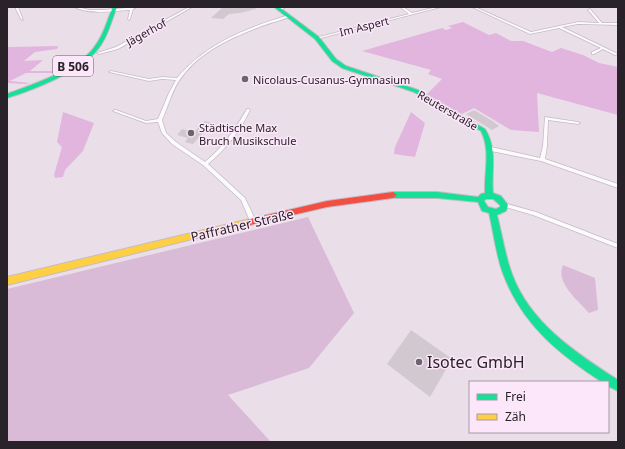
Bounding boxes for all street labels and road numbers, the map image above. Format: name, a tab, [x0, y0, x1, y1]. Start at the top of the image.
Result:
street label: Im Aspert	[338, 13, 390, 39]
street label: Jägerhof	[122, 14, 170, 50]
road number: B 506	[53, 56, 93, 76]
street label: Reuterstraße	[415, 87, 481, 133]
street label: Paffrather Straße	[189, 204, 295, 246]

